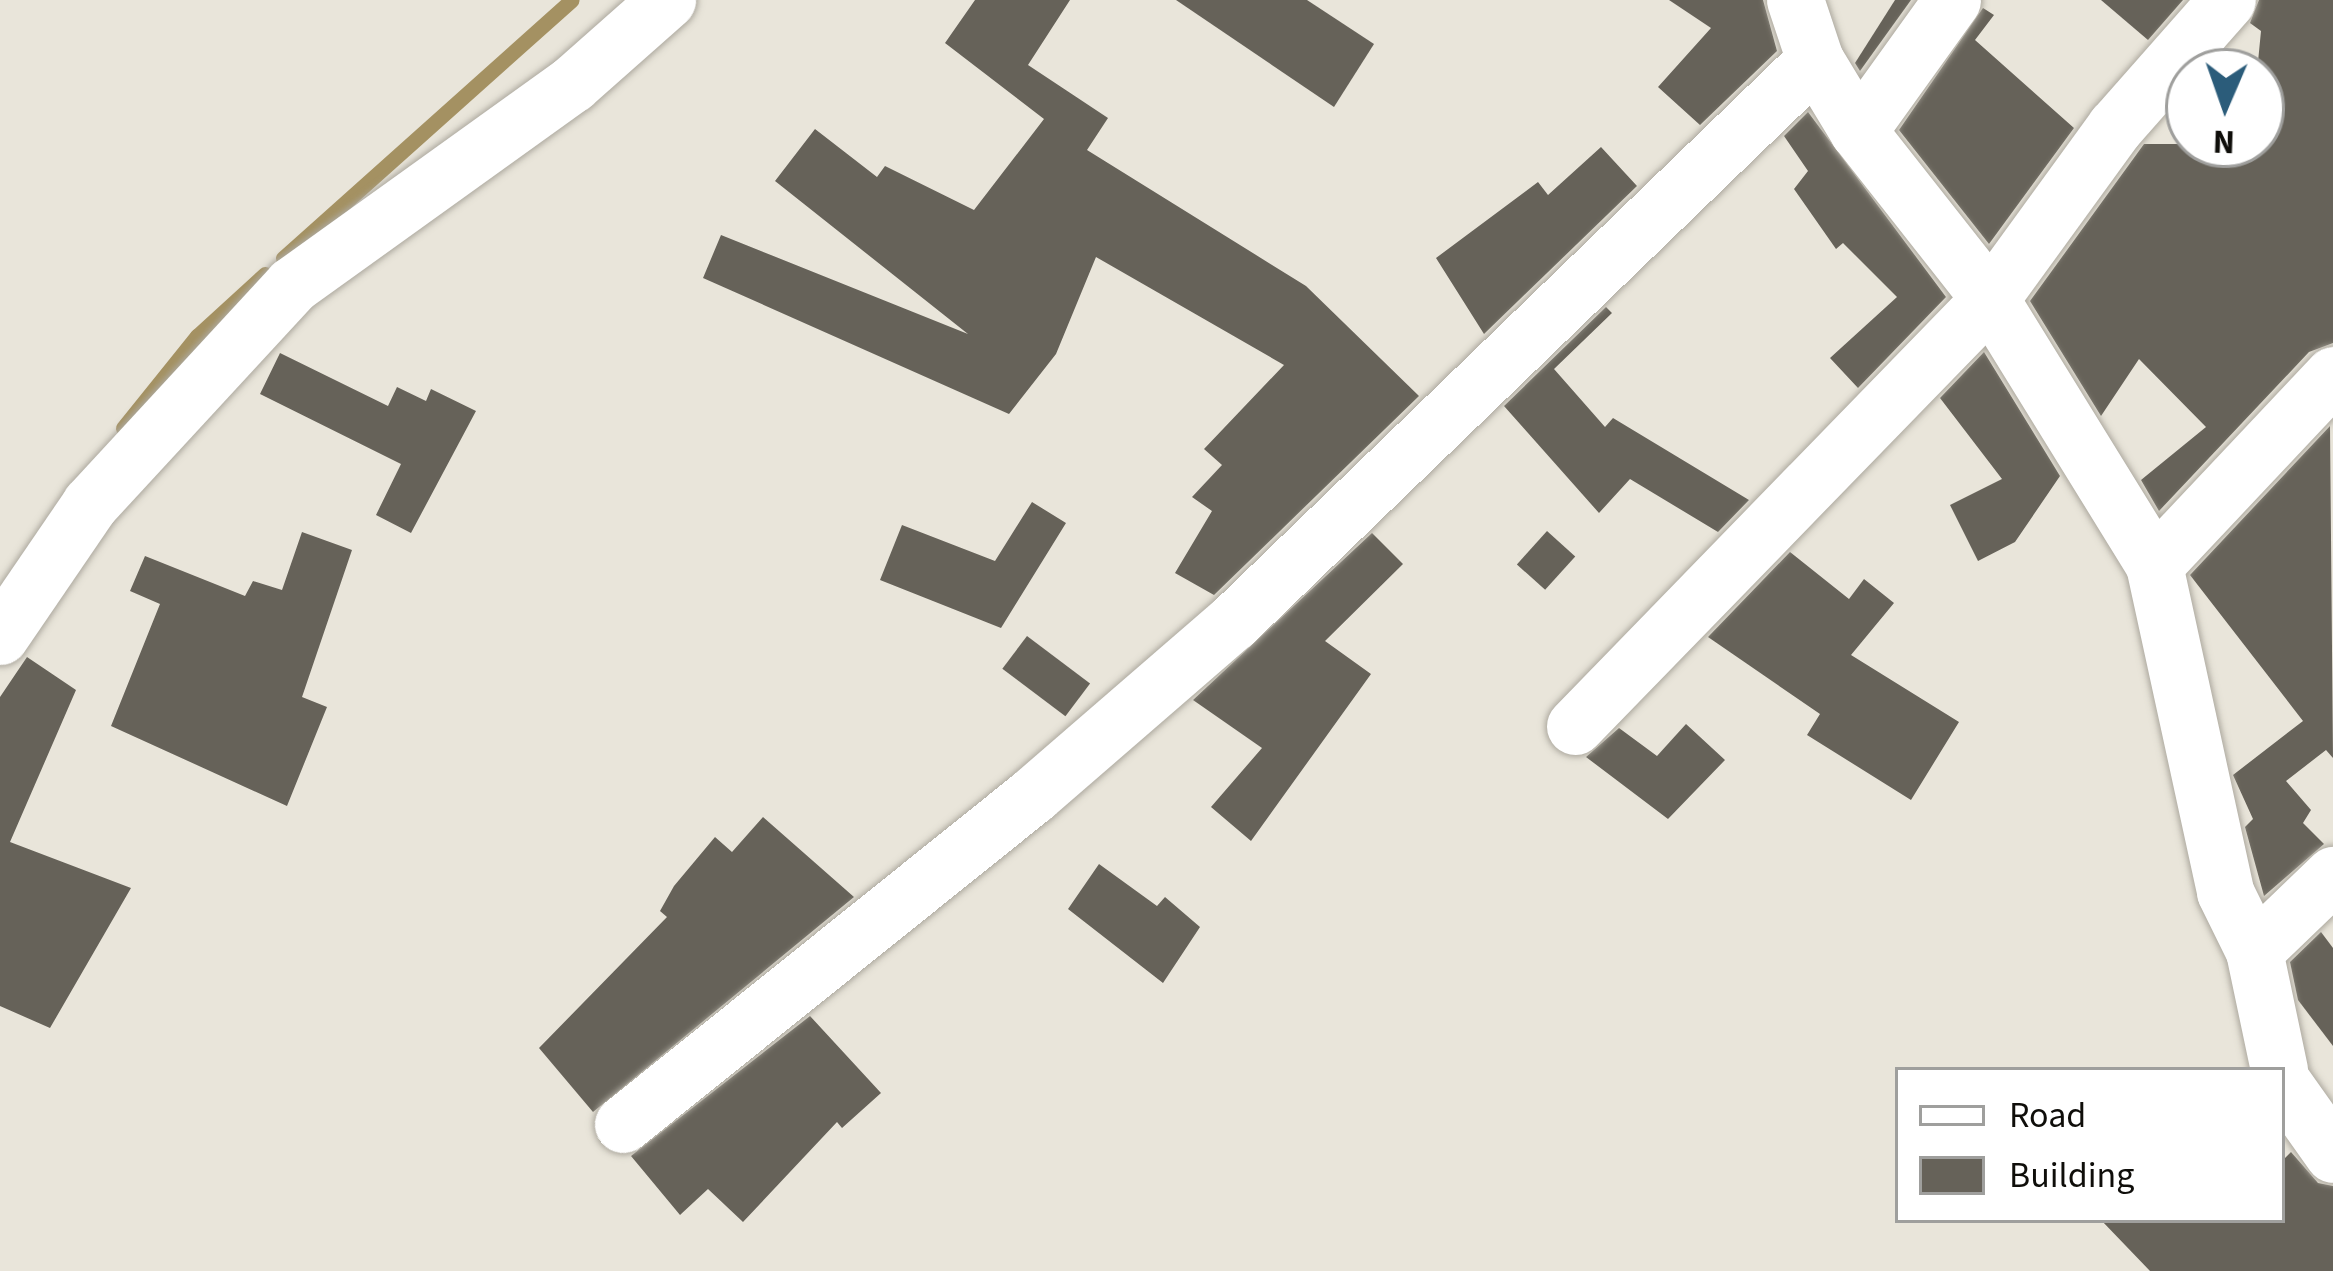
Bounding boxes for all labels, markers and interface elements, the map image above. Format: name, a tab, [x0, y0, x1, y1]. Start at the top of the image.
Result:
north arrow	[2165, 48, 2285, 168]
text: N	[2212, 118, 2236, 165]
legend	[1895, 1067, 2285, 1223]
text: Road	[2009, 1090, 2086, 1141]
text: Building	[2009, 1150, 2134, 1201]

